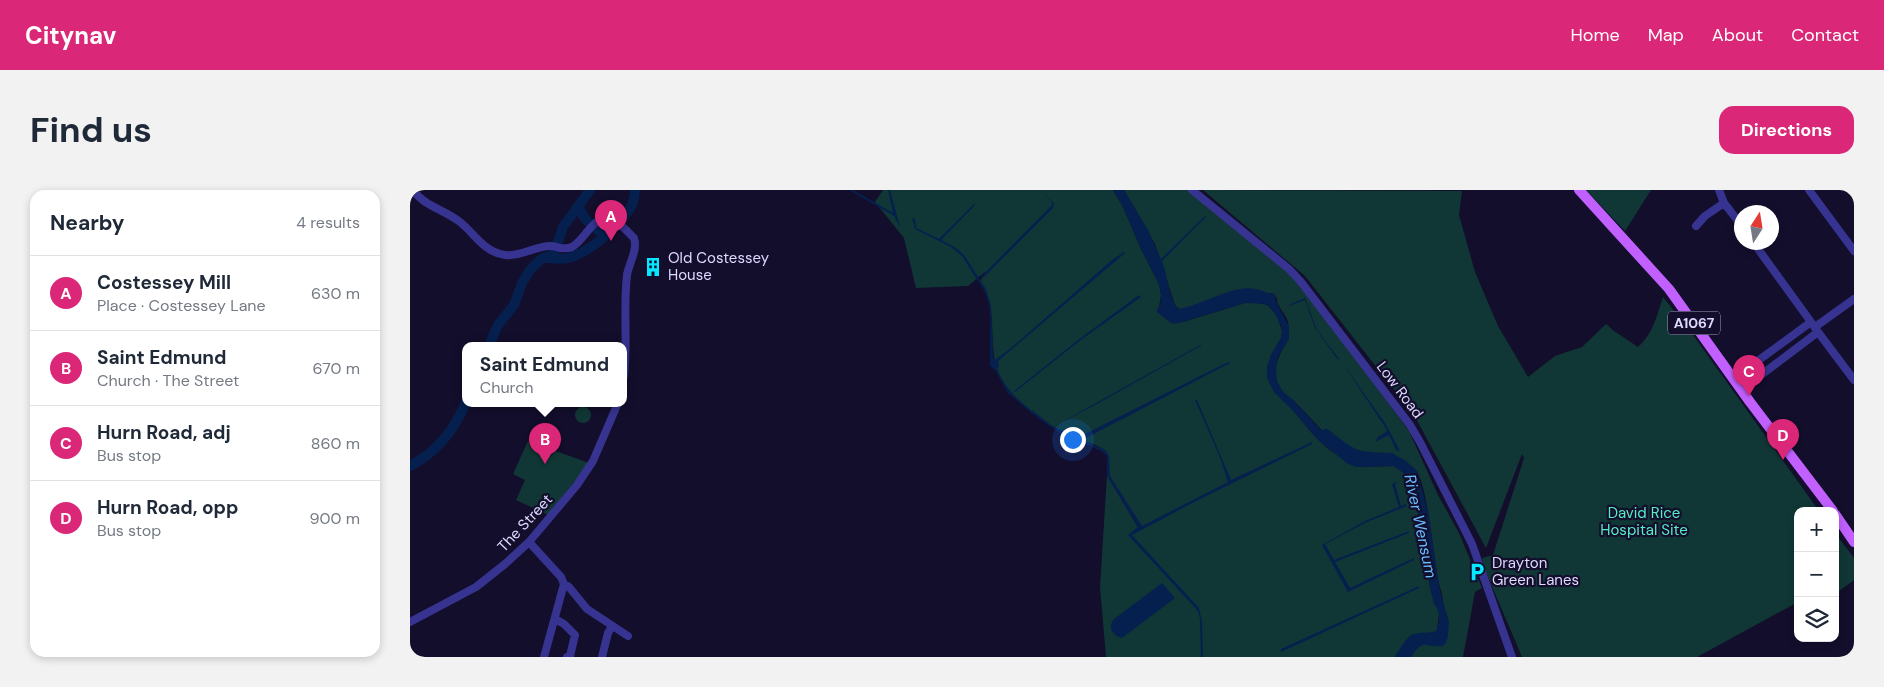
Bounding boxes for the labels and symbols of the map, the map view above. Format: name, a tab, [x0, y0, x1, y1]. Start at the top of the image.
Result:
pin: A	[595, 200, 627, 241]
north arrow	[1734, 205, 1779, 250]
place label: Old Costessey House	[668, 248, 770, 285]
building icon: Old Costessey House	[642, 256, 664, 278]
road number: A1067	[1668, 312, 1720, 334]
pin: C	[1733, 355, 1765, 396]
street label: Low Road	[1372, 357, 1428, 423]
pin: D	[1767, 419, 1799, 460]
pin: B	[529, 423, 561, 464]
your location	[1060, 427, 1086, 453]
water label: River Wensum	[1399, 472, 1442, 580]
street label: The Street	[493, 490, 557, 556]
park label: David Rice Hospital Site	[1600, 503, 1688, 540]
place label: Drayton Green Lanes	[1492, 553, 1579, 590]
parking icon: Drayton Green Lanes	[1466, 561, 1488, 583]

